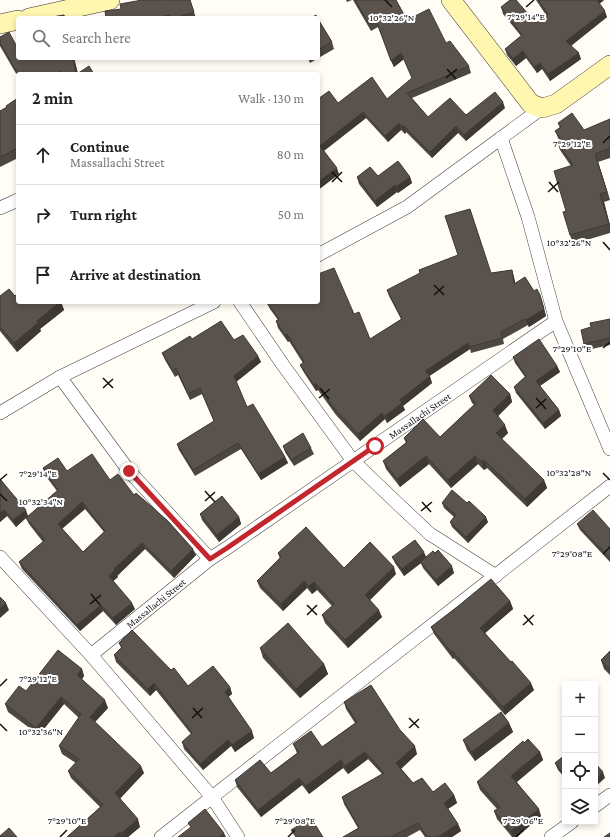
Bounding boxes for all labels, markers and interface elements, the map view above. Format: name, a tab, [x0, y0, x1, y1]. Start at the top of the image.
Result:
text: 7°29'14"E	[507, 11, 546, 22]
text: 10°32'26"N	[370, 12, 415, 23]
search box	[16, 16, 320, 60]
icon: search	[30, 27, 52, 49]
text: Search here	[62, 30, 131, 46]
text: 2 min	[32, 89, 73, 108]
text: Walk · 130 m	[238, 91, 304, 106]
text: 7°29'12"E	[553, 138, 592, 149]
text: Continue	[70, 139, 129, 155]
icon: ahead	[32, 144, 54, 166]
text: 80 m	[277, 147, 304, 162]
text: Massallachi Street	[70, 155, 165, 170]
icon: right	[32, 204, 54, 226]
text: Turn right	[70, 207, 137, 223]
text: 50 m	[278, 207, 304, 222]
text: 10°32'26"N	[547, 237, 592, 248]
icon: arrive	[32, 264, 54, 286]
text: Arrive at destination	[70, 267, 201, 283]
text: 7°29'10"E	[553, 343, 592, 354]
street label: Massallachi Street	[386, 390, 453, 440]
route start	[366, 437, 384, 455]
route end	[120, 462, 138, 480]
text: 10°32'28"N	[547, 467, 592, 478]
text: 7°29'14"E	[19, 468, 58, 479]
text: 10°32'34"N	[19, 496, 64, 507]
text: 7°29'08"E	[552, 548, 593, 559]
street label: Massallachi Street	[124, 575, 188, 630]
text: 7°29'12"E	[19, 673, 58, 684]
map controls	[562, 681, 598, 825]
button: +	[562, 681, 598, 717]
button: −	[562, 717, 598, 753]
text: 10°32'36"N	[19, 726, 64, 737]
button: locate	[562, 753, 598, 789]
button: layers	[562, 789, 598, 825]
text: 7°29'10"E	[48, 815, 87, 826]
text: 7°29'08"E	[275, 815, 316, 826]
text: 7°29'06"E	[503, 815, 544, 826]

